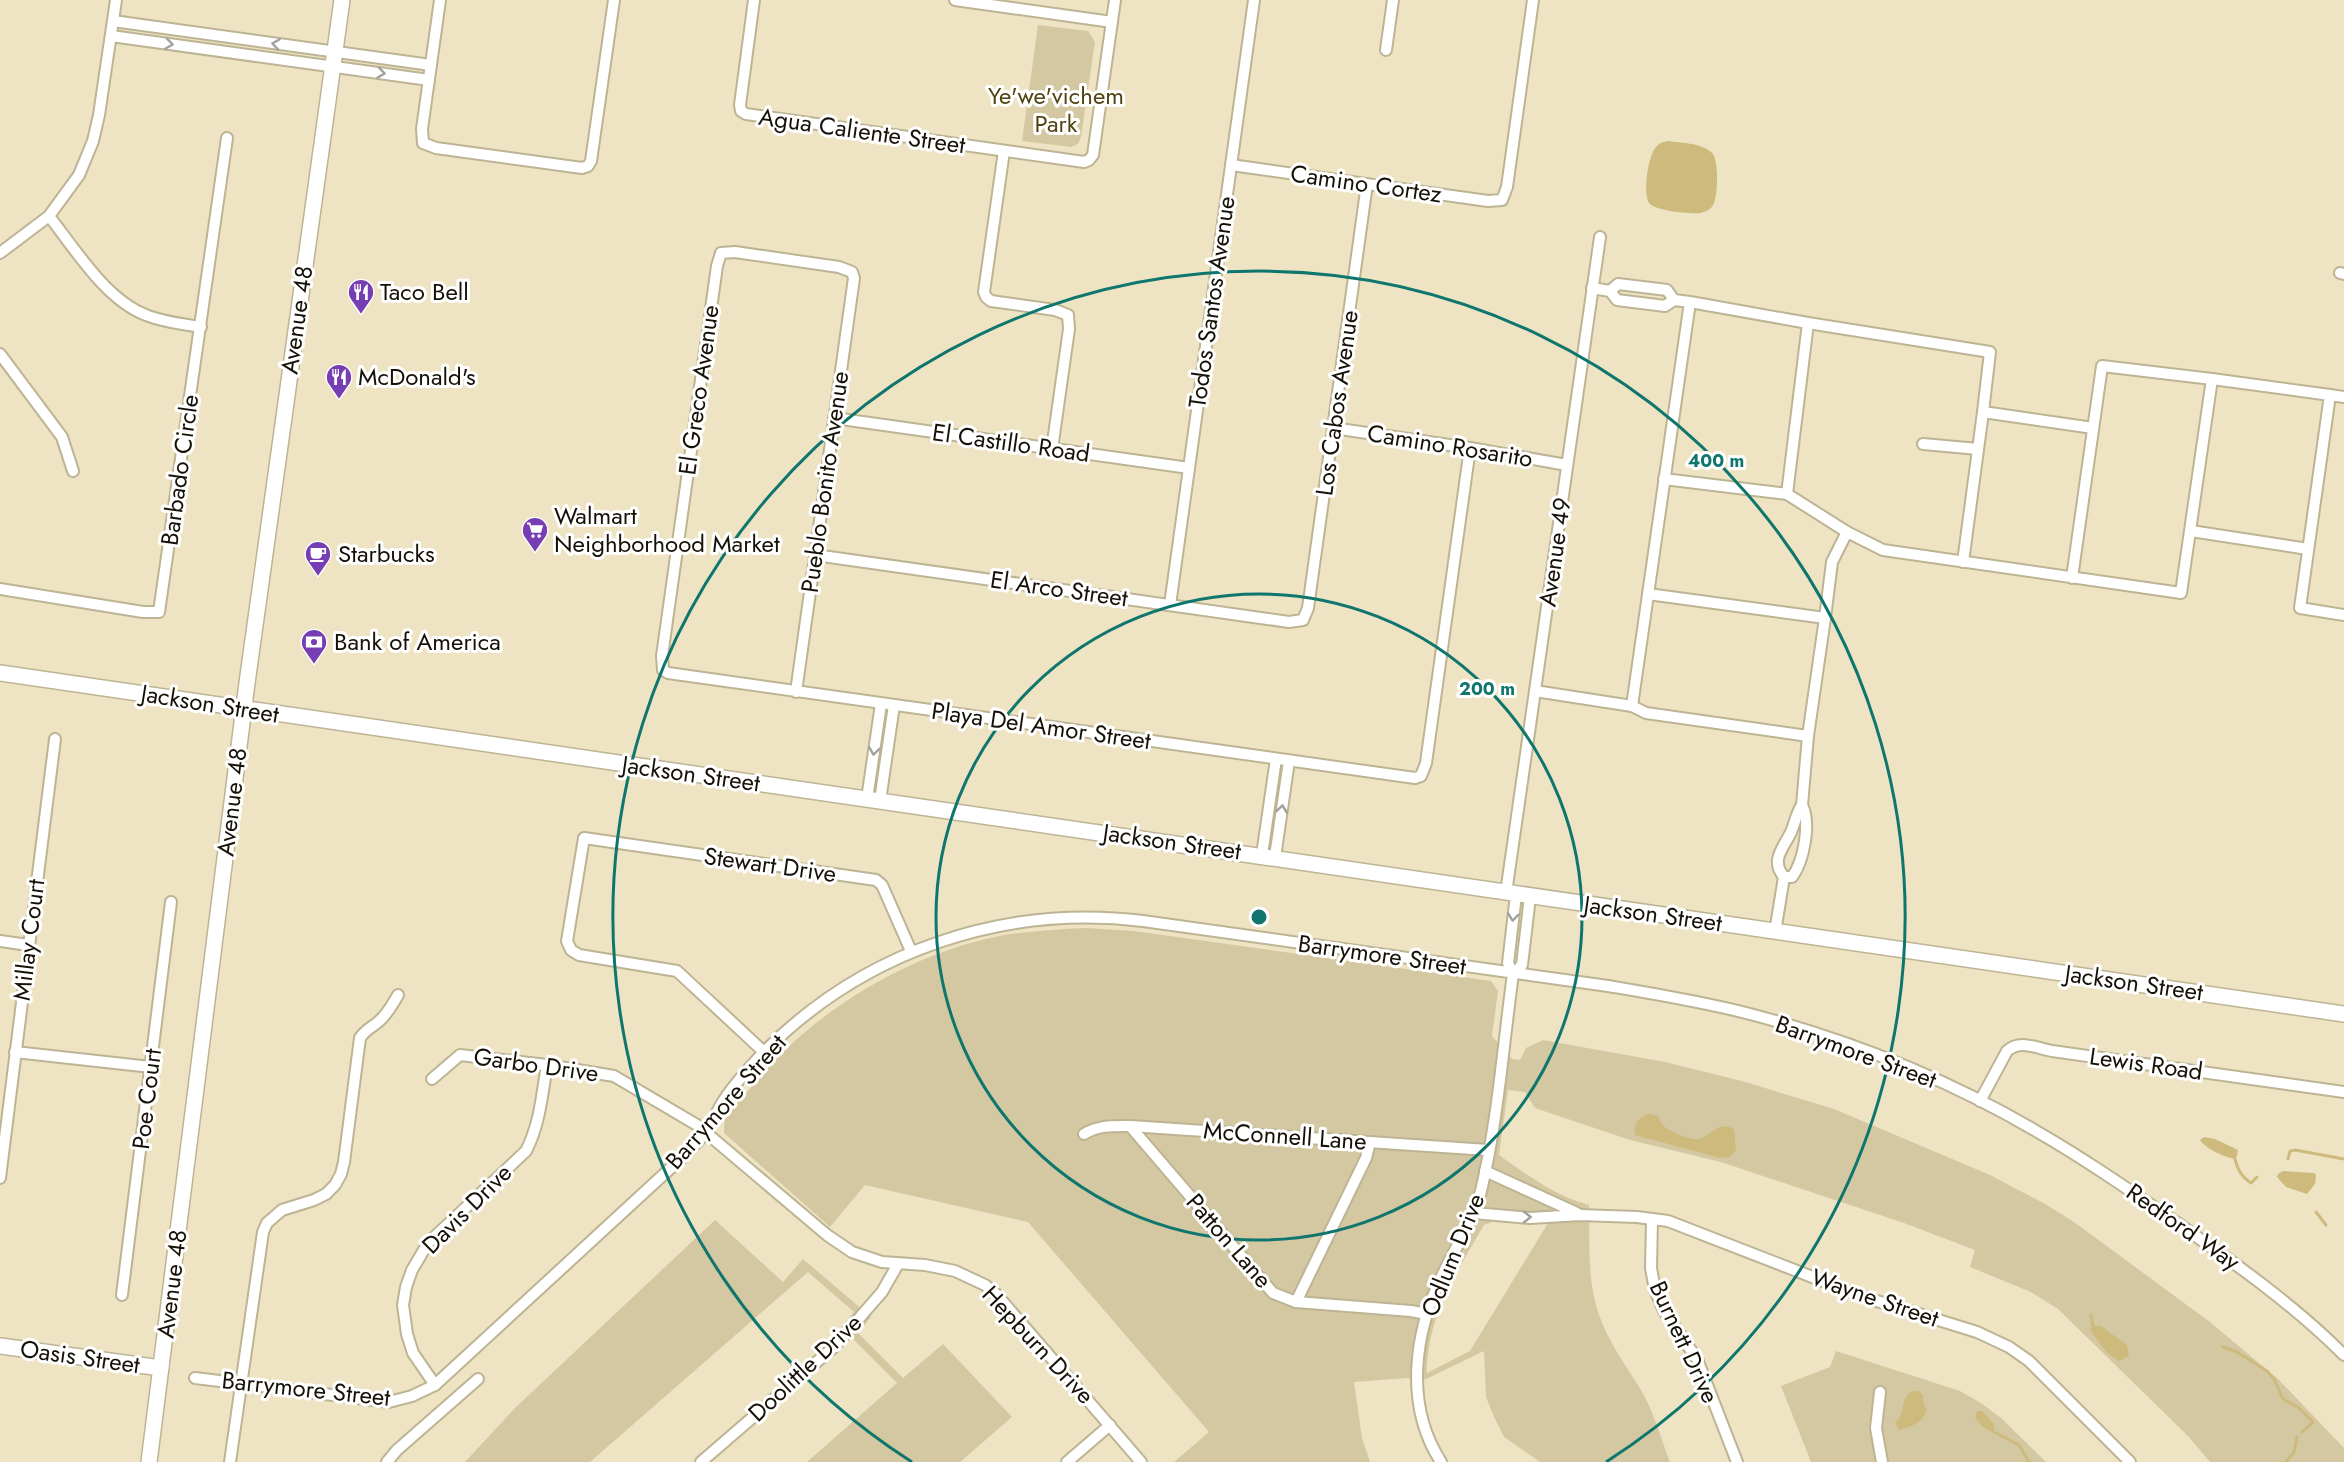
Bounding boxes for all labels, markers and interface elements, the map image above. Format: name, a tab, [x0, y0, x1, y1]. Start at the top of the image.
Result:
one-way arrow	[164, 38, 173, 50]
one-way arrow	[272, 39, 281, 51]
one-way arrow	[376, 66, 385, 78]
park label: Ye'we'vichem Park	[988, 78, 1124, 141]
street label: Agua Caliente Street	[757, 99, 968, 162]
street label: Camino Cortez	[1288, 156, 1444, 211]
street label: Todos Santos Avenue	[1179, 194, 1244, 410]
street label: Avenue 48	[272, 263, 321, 376]
place label: Taco Bell	[380, 274, 469, 309]
restaurant icon: Taco Bell	[346, 277, 376, 315]
street label: El Greco Avenue	[669, 303, 728, 477]
street label: Los Cabos Avenue	[1306, 308, 1367, 498]
place label: McDonald's	[358, 359, 476, 394]
restaurant icon: McDonald's	[324, 362, 354, 400]
street label: Pueblo Bonito Avenue	[792, 369, 857, 595]
street label: Barbado Circle	[152, 392, 207, 548]
street label: El Castillo Road	[930, 414, 1092, 471]
street label: Camino Rosarito	[1365, 415, 1535, 476]
text: 400 m	[1688, 448, 1744, 474]
street label: Avenue 49	[1530, 495, 1579, 609]
place label: Walmart Neighborhood Market	[554, 498, 780, 561]
supermarket icon: Walmart Neighborhood Market	[520, 515, 550, 553]
place label: Starbucks	[338, 536, 435, 571]
cafe icon: Starbucks	[303, 539, 333, 577]
street label: El Arco Street	[988, 562, 1130, 616]
place label: Bank of America	[334, 624, 501, 659]
bank icon: Bank of America	[299, 627, 329, 665]
street label: Jackson Street	[136, 675, 282, 732]
text: 200 m	[1459, 676, 1515, 702]
street label: Playa Del Amor Street	[929, 693, 1153, 758]
street label: Avenue 48	[207, 746, 256, 858]
street label: Jackson Street	[617, 746, 763, 801]
one-way arrow	[868, 747, 880, 756]
one-way arrow	[1275, 804, 1287, 813]
street label: Jackson Street	[1098, 814, 1244, 869]
street label: Stewart Drive	[702, 838, 839, 891]
street label: Millay Court	[4, 877, 53, 1003]
street label: Jackson Street	[1579, 886, 1725, 941]
centre of rings	[1249, 907, 1269, 927]
one-way arrow	[1507, 912, 1520, 921]
street label: Barrymore Street	[1296, 925, 1469, 984]
street label: Jackson Street	[2060, 955, 2206, 1010]
street label: Barrymore Street	[1771, 1006, 1942, 1097]
street label: Barrymore Street	[657, 1026, 794, 1177]
street label: Garbo Drive	[471, 1038, 601, 1091]
street label: Lewis Road	[2087, 1038, 2205, 1089]
street label: Poe Court	[123, 1046, 170, 1151]
street label: McConnell Lane	[1202, 1112, 1368, 1159]
street label: Davis Drive	[414, 1156, 520, 1262]
street label: Redford Way	[2119, 1174, 2248, 1279]
street label: Patton Lane	[1178, 1186, 1281, 1296]
street label: Odlum Drive	[1412, 1188, 1493, 1322]
one-way arrow	[1523, 1211, 1532, 1223]
street label: Avenue 48	[147, 1228, 196, 1340]
street label: Wayne Street	[1807, 1259, 1944, 1336]
street label: Burnett Drive	[1641, 1275, 1728, 1409]
street label: Hepburn Drive	[974, 1278, 1103, 1412]
street label: Doolittle Drive	[740, 1306, 869, 1430]
street label: Oasis Street	[18, 1331, 142, 1382]
street label: Barrymore Street	[220, 1362, 392, 1415]

